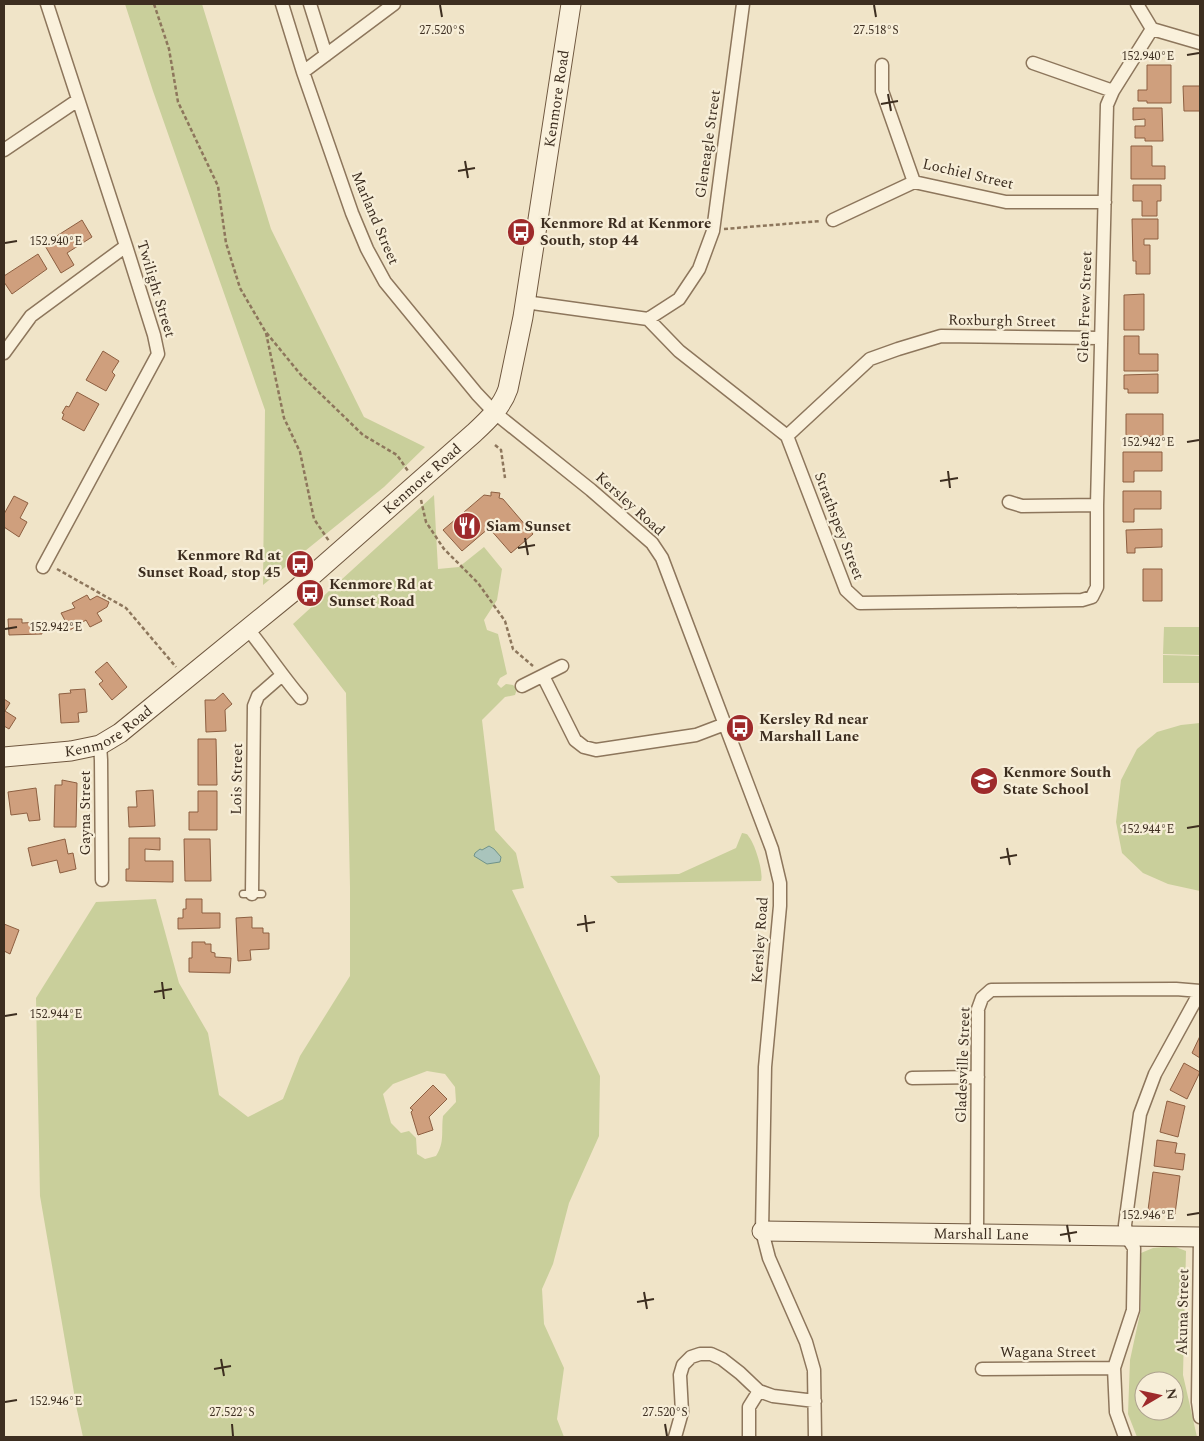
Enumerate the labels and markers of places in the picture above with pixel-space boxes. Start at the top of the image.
place label: Kenmore Rd at Kenmore South, stop 44 [540,212,711,252]
bus stop icon: Kenmore Rd at Kenmore South, stop 44 [506,217,536,247]
restaurant icon: Siam Sunset [452,511,482,541]
place label: Siam Sunset [486,515,571,538]
place label: Kenmore Rd at Sunset Road, stop 45 [138,544,281,584]
bus stop icon: Kenmore Rd at Sunset Road, stop 45 [285,549,315,579]
place label: Kenmore Rd at Sunset Road [329,573,433,613]
bus stop icon: Kenmore Rd at Sunset Road [295,578,325,608]
place label: Kersley Rd near Marshall Lane [759,708,869,748]
bus stop icon: Kersley Rd near Marshall Lane [725,713,755,743]
place label: Kenmore South State School [1003,761,1111,801]
school or university icon: Kenmore South State School [969,766,999,796]

